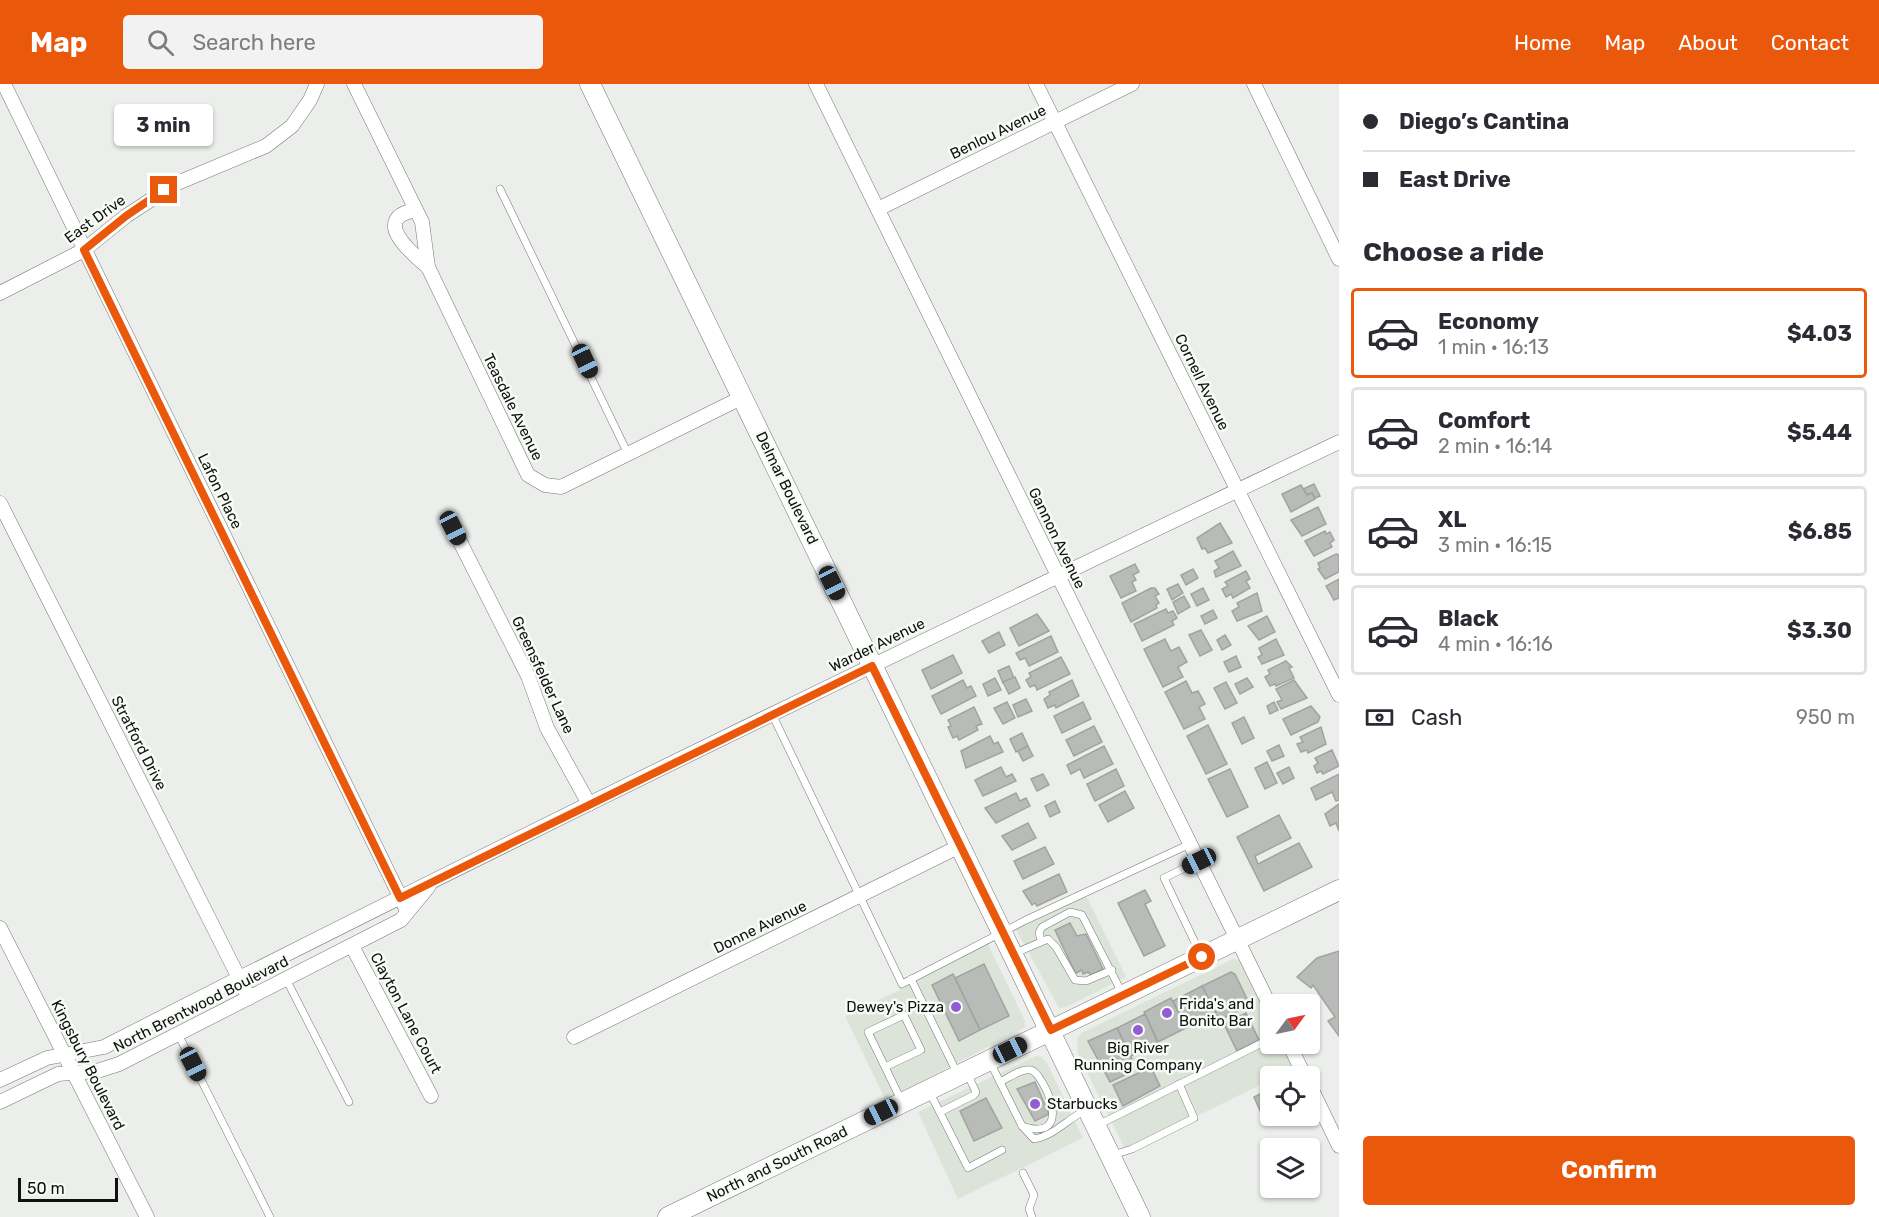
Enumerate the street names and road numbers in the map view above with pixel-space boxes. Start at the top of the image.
street label: Benlou Avenue [947,101,1049,163]
street label: East Drive [61,191,129,247]
street label: Cornell Avenue [1171,331,1233,433]
street label: Teasdale Avenue [479,351,547,463]
street label: Delmar Boulevard [752,429,822,547]
street label: Lafon Place [194,450,246,532]
street label: Gannon Avenue [1025,485,1089,591]
street label: Greensfelder Lane [508,613,578,737]
street label: Warder Avenue [826,614,928,676]
street label: Stratford Drive [108,693,170,793]
street label: Donne Avenue [711,897,809,957]
street label: Clayton Lane Court [367,949,446,1077]
street label: North Brentwood Boulevard [110,952,292,1056]
street label: Kingsbury Boulevard [47,997,129,1133]
street label: North and South Road [704,1122,850,1206]

